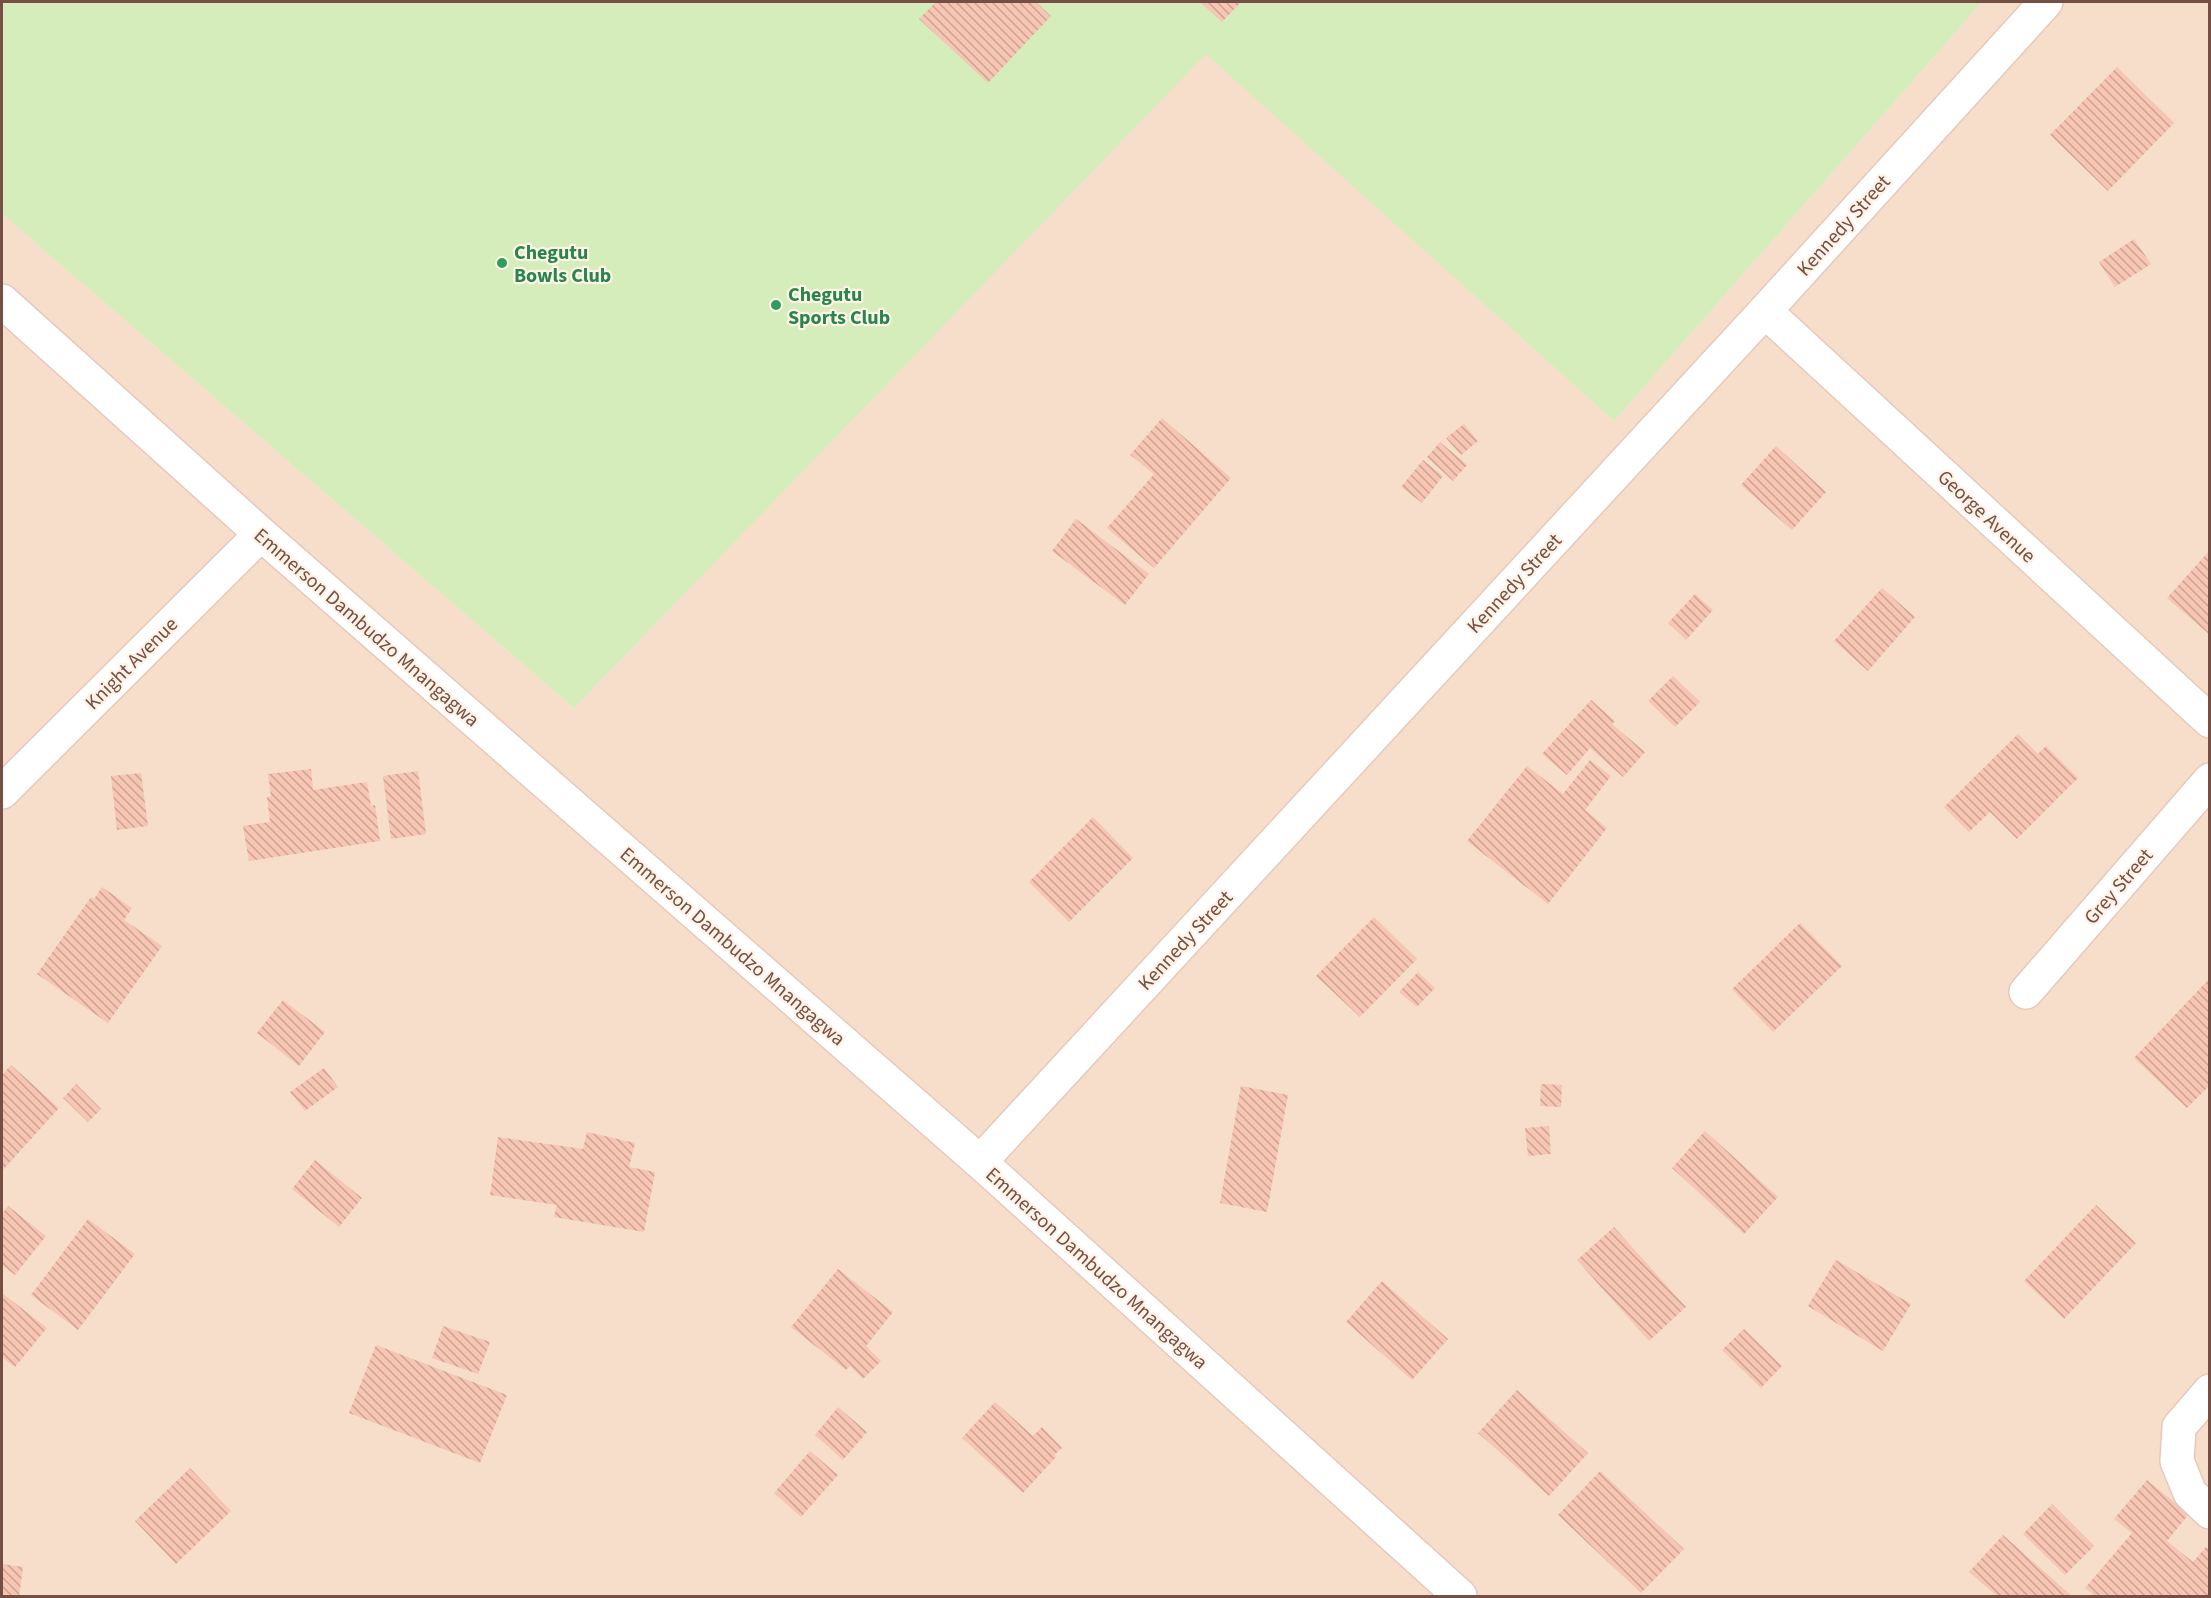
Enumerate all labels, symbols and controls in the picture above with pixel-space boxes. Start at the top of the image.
street label: Kennedy Street [1791,169,1897,282]
place label: Chegutu Bowls Club [514,239,611,290]
marker: Chegutu Bowls Club [495,256,509,270]
place label: Chegutu Sports Club [788,281,890,332]
marker: Chegutu Sports Club [769,298,783,312]
street label: George Avenue [1931,464,2042,570]
street label: Emmerson Dambudzo Mnangagwa [248,522,485,734]
street label: Kennedy Street [1461,527,1569,640]
street label: Knight Avenue [79,611,184,716]
street label: Emmerson Dambudzo Mnangagwa [614,841,851,1053]
street label: Grey Street [2078,842,2160,931]
street label: Kennedy Street [1132,884,1240,997]
street label: Emmerson Dambudzo Mnangagwa [979,1161,1214,1376]

